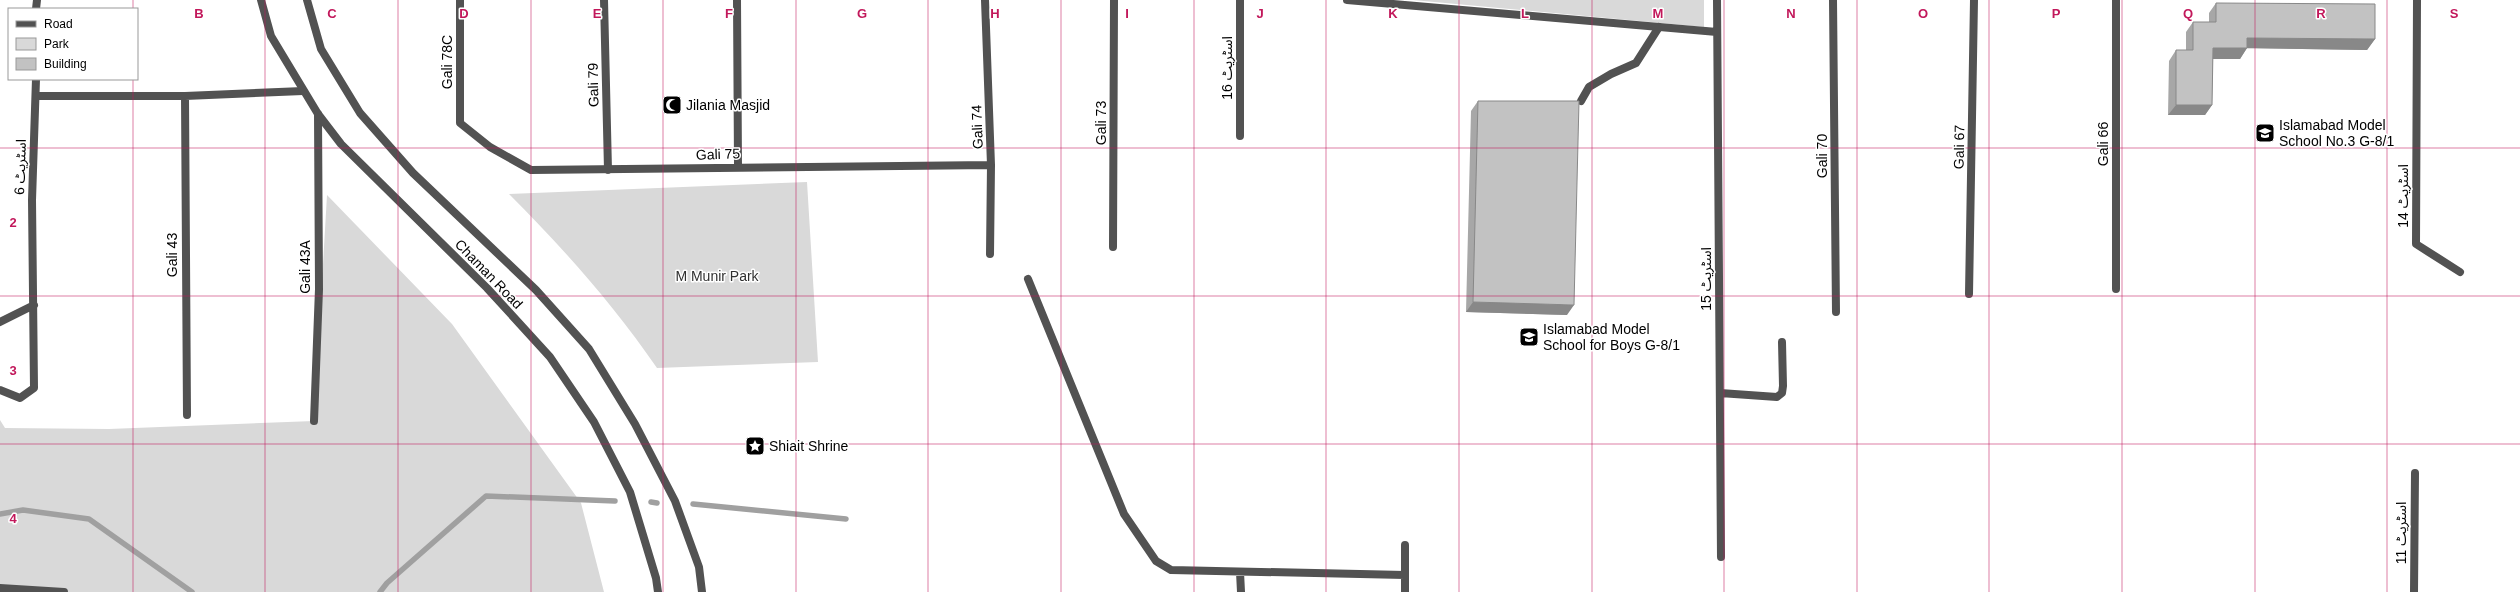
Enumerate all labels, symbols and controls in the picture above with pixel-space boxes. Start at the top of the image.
text: B [194,6,204,21]
text: C [327,6,337,21]
text: D [459,6,469,21]
text: E [593,6,602,21]
text: F [725,6,733,21]
text: G [857,6,867,21]
text: H [990,6,1000,21]
text: I [1125,6,1129,21]
text: J [1256,6,1264,21]
text: K [1388,6,1398,21]
text: L [1521,6,1529,21]
text: M [1653,6,1663,21]
text: N [1786,6,1796,21]
text: O [1918,6,1928,21]
text: P [2052,6,2061,21]
text: Q [2183,6,2193,21]
text: R [2316,6,2326,21]
text: S [2450,6,2459,21]
legend [8,8,138,80]
text: Road [44,17,73,31]
street label: Gali 78C [439,35,455,89]
street label: اسٹریٹ 16 [1219,36,1236,100]
text: Park [44,37,70,51]
text: Building [44,57,87,71]
street label: Gali 79 [585,62,601,107]
mosque icon: Jilania Masjid [661,94,683,116]
place label: Jilania Masjid [686,97,770,113]
street label: Gali 73 [1093,101,1109,145]
street label: Gali 74 [968,104,986,149]
place label: Islamabad Model School No.3 G-8/1 [2279,117,2394,149]
street label: Gali 66 [2095,122,2111,166]
school or university icon: Islamabad Model School No.3 G-8/1 [2254,122,2276,144]
street label: Gali 67 [1951,124,1967,169]
street label: Gali 70 [1814,134,1830,178]
street label: اسٹریٹ 6 [11,139,30,195]
street label: Gali 75 [696,145,741,163]
street label: اسٹریٹ 14 [2395,164,2412,228]
text: 2 [9,215,17,230]
street label: Gali 43 [164,233,180,277]
street label: Chaman Road [452,236,526,312]
street label: Gali 43A [297,239,313,294]
street label: اسٹریٹ 15 [1698,247,1715,311]
park label: M Munir Park [675,268,760,284]
place label: Islamabad Model School for Boys G-8/1 [1543,321,1680,353]
school or university icon: Islamabad Model School for Boys G-8/1 [1518,326,1540,348]
text: 3 [9,363,17,378]
place icon: Shiait Shrine [744,435,766,457]
place label: Shiait Shrine [769,438,849,454]
street label: اسٹریٹ 11 [2393,502,2410,564]
text: 4 [9,511,17,526]

